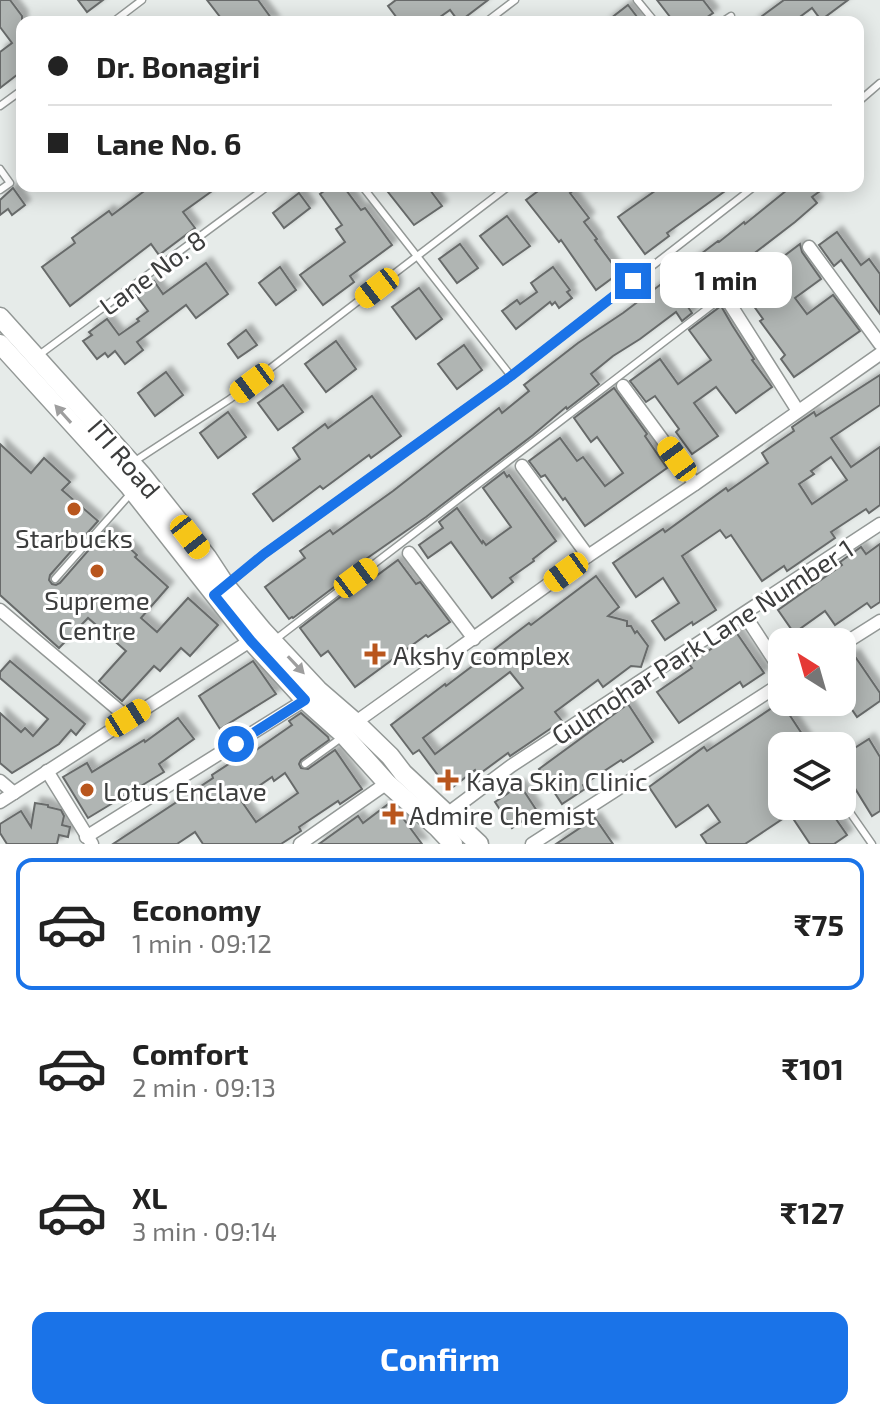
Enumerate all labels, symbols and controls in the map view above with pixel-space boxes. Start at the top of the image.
text: Dr. Bonagiri [96,48,260,84]
text: Lane No. 6 [96,125,241,161]
street label: Lane No. 8 [93,223,211,321]
callout: 1 min [661,253,793,309]
route end [615,263,651,299]
car [351,264,403,312]
text: 1 min [695,264,757,295]
car [226,359,278,407]
one-way arrow [54,404,72,423]
street label: ITI Road [82,412,168,504]
car [653,433,701,485]
marker: Starbucks [65,500,83,518]
car [166,511,214,563]
place label: Starbucks [15,522,133,553]
street label: Gulmohar Park Lane Number 1 [545,532,859,750]
car [540,548,592,596]
car [330,554,382,602]
marker: Supreme Centre [88,562,106,580]
place label: Supreme Centre [44,584,150,645]
north arrow [768,628,856,716]
map controls [768,628,856,820]
place label: Akshy complex [393,639,571,670]
marker: Akshy complex [364,643,386,665]
one-way arrow [286,655,304,674]
car [101,695,155,741]
route start [218,726,254,762]
button: layers [768,732,856,820]
place label: Kaya Skin Clinic [466,765,648,796]
marker: Kaya Skin Clinic [437,769,459,791]
place label: Lotus Enclave [103,775,267,806]
marker: Lotus Enclave [78,781,96,799]
place label: Admire Chemist [409,799,595,830]
marker: Admire Chemist [384,805,402,823]
icon: car [36,888,108,960]
text: Economy [132,891,261,927]
text: ₹75 [794,906,844,942]
text: 1 min · 09:12 [132,927,272,958]
icon: car [36,1032,108,1104]
text: Comfort [132,1035,249,1071]
text: ₹101 [781,1050,844,1086]
text: 2 min · 09:13 [132,1071,276,1102]
icon: car [36,1176,108,1248]
text: XL [132,1179,167,1215]
text: ₹127 [780,1194,844,1230]
text: 3 min · 09:14 [132,1215,277,1246]
button: Confirm [32,1312,848,1404]

